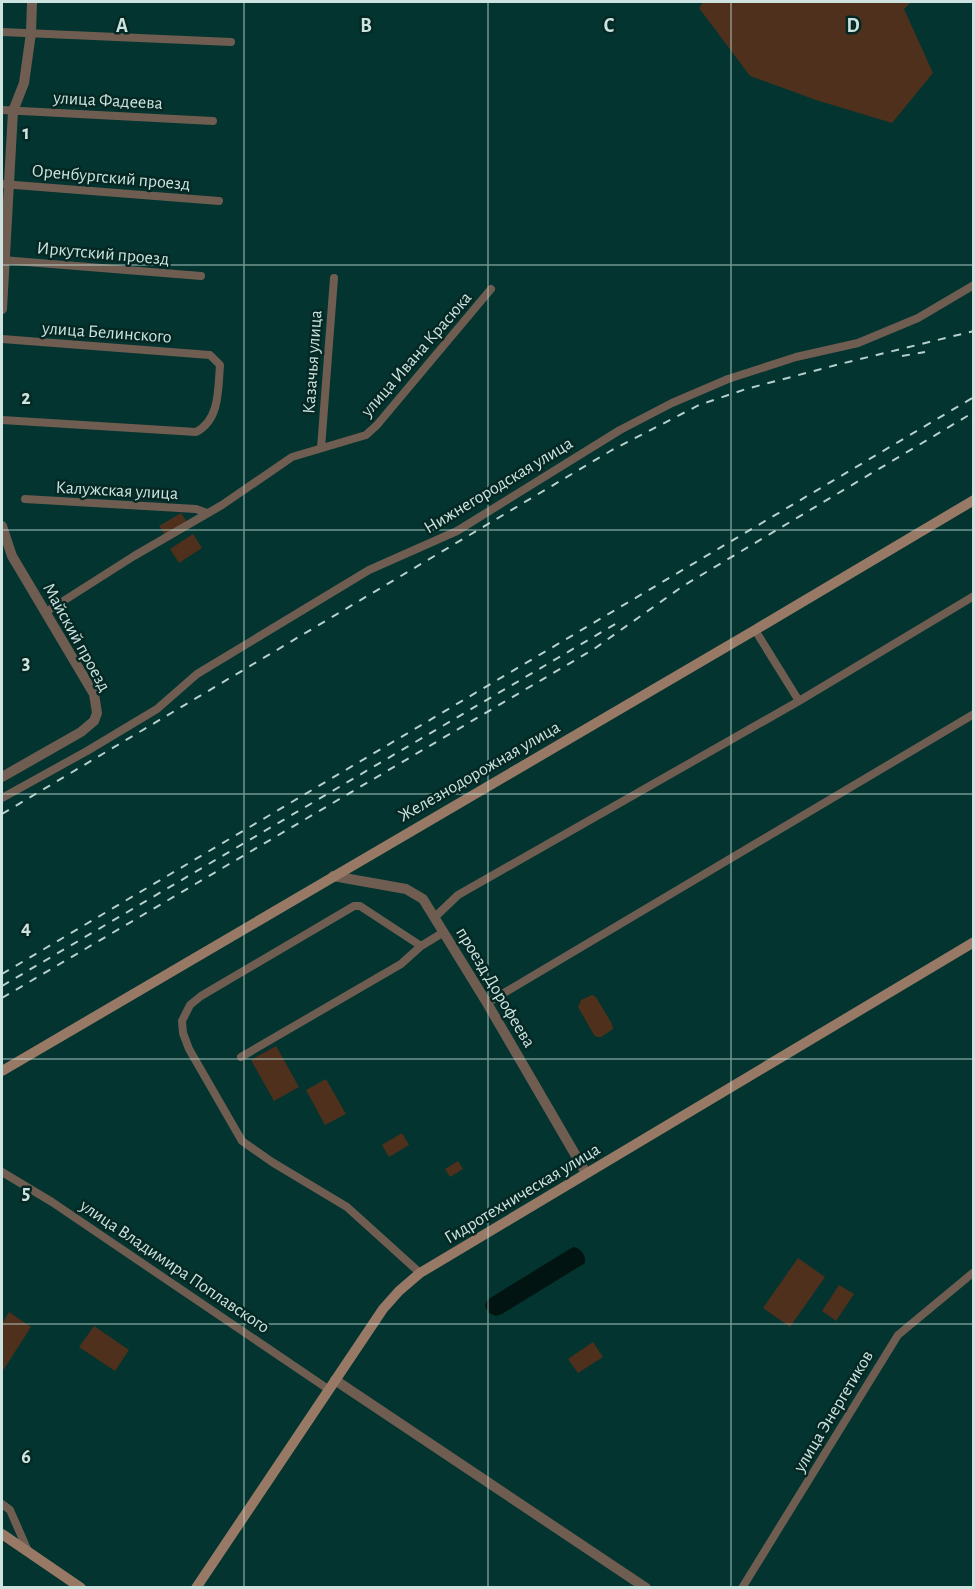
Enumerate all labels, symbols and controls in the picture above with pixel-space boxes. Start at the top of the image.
text: A [116,16,128,36]
text: B [360,16,372,36]
text: C [604,16,615,36]
text: D [846,16,860,36]
street label: улица Фадеева [52,89,163,113]
text: 1 [22,123,30,143]
street label: Оренбургский проезд [31,161,191,194]
street label: Иркутский проезд [36,239,170,269]
street label: улица Ивана Красюка [357,289,476,421]
street label: Казачья улица [300,310,326,414]
street label: улица Белинского [41,319,172,347]
text: 2 [21,388,31,408]
street label: Нижнегородская улица [421,434,576,537]
street label: Калужская улица [55,479,179,503]
street label: Майский проезд [39,580,113,695]
text: 3 [22,653,30,673]
street label: Железнодорожная улица [396,718,563,826]
text: 4 [21,918,31,938]
street label: проезд Дорофеева [452,924,538,1051]
street label: Гидротехническая улица [442,1140,603,1247]
text: 5 [22,1183,30,1203]
street label: улица Владимира Поплавского [76,1196,272,1337]
street label: улица Энергетиков [790,1348,877,1476]
text: 6 [21,1447,31,1467]

